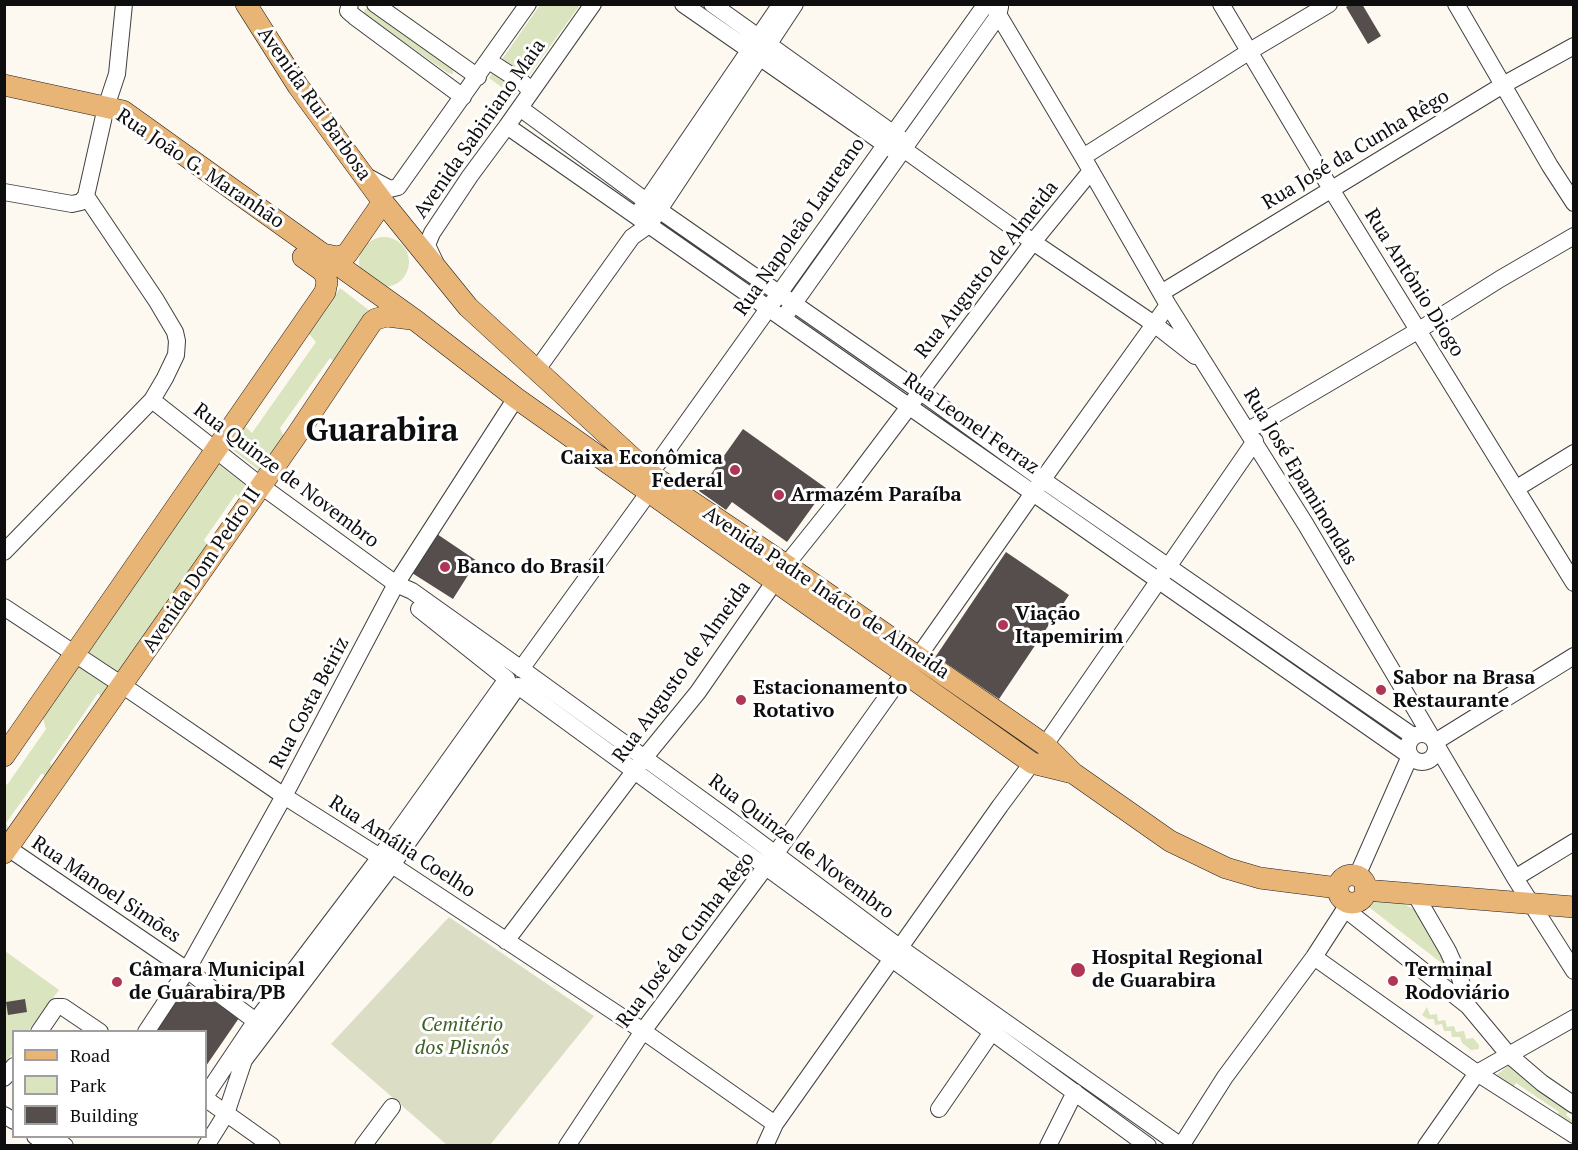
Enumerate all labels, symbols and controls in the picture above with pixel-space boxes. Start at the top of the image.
street label: Avenida Rui Barbosa [252,23,376,185]
street label: Avenida Sabiniano Maia [409,35,551,223]
street label: Rua José da Cunha Rêgo [1258,85,1454,215]
street label: Rua João G. Maranhão [112,104,288,234]
street label: Rua Napoleão Laureano [729,133,871,321]
street label: Rua Augusto de Almeida [910,176,1064,364]
street label: Rua Antônio Diogo [1359,205,1469,361]
street label: Rua Leonel Ferraz [898,368,1044,480]
street label: Rua José Epaminondas [1238,384,1362,570]
street label: Rua Quinze de Novembro [189,398,383,554]
district label: Guarabira [305,413,459,451]
place label: Caixa Econômica Federal [560,446,723,493]
marker: Caixa Econômica Federal [728,463,742,477]
street label: Avenida Dom Pedro II [138,483,266,657]
place label: Armazém Paraíba [791,483,962,507]
marker: Armazém Paraíba [772,488,786,502]
street label: Avenida Padre Inácio de Almeida [698,501,954,685]
place label: Banco do Brasil [457,555,605,579]
marker: Banco do Brasil [438,560,452,574]
street label: Rua Augusto de Almeida [608,577,756,767]
place label: Viação Itapemirim [1015,602,1123,649]
marker: Viação Itapemirim [996,618,1010,632]
street label: Rua Costa Beiriz [265,633,355,773]
place label: Sabor na Brasa Restaurante [1393,666,1535,713]
place label: Estacionamento Rotativo [753,676,907,723]
marker: Sabor na Brasa Restaurante [1374,683,1388,697]
marker: Estacionamento Rotativo [734,693,748,707]
street label: Rua Quinze de Novembro [704,769,898,925]
street label: Rua Amália Coelho [324,791,480,903]
street label: Rua Manoel Simões [27,831,185,949]
street label: Rua José da Cunha Rêgo [612,847,760,1033]
place label: Hospital Regional de Guarabira [1092,946,1263,993]
place label: Câmara Municipal de Guarabira/PB [129,958,305,1005]
place label: Terminal Rodoviário [1405,958,1510,1005]
marker: Hospital Regional de Guarabira [1069,961,1087,979]
marker: Terminal Rodoviário [1386,974,1400,988]
marker: Câmara Municipal de Guarabira/PB [110,975,124,989]
park label: Cemitério dos Plisnôs [415,1013,509,1060]
legend [12,1030,207,1138]
text: Road [70,1043,110,1067]
text: Park [70,1073,106,1097]
text: Building [70,1103,138,1127]

